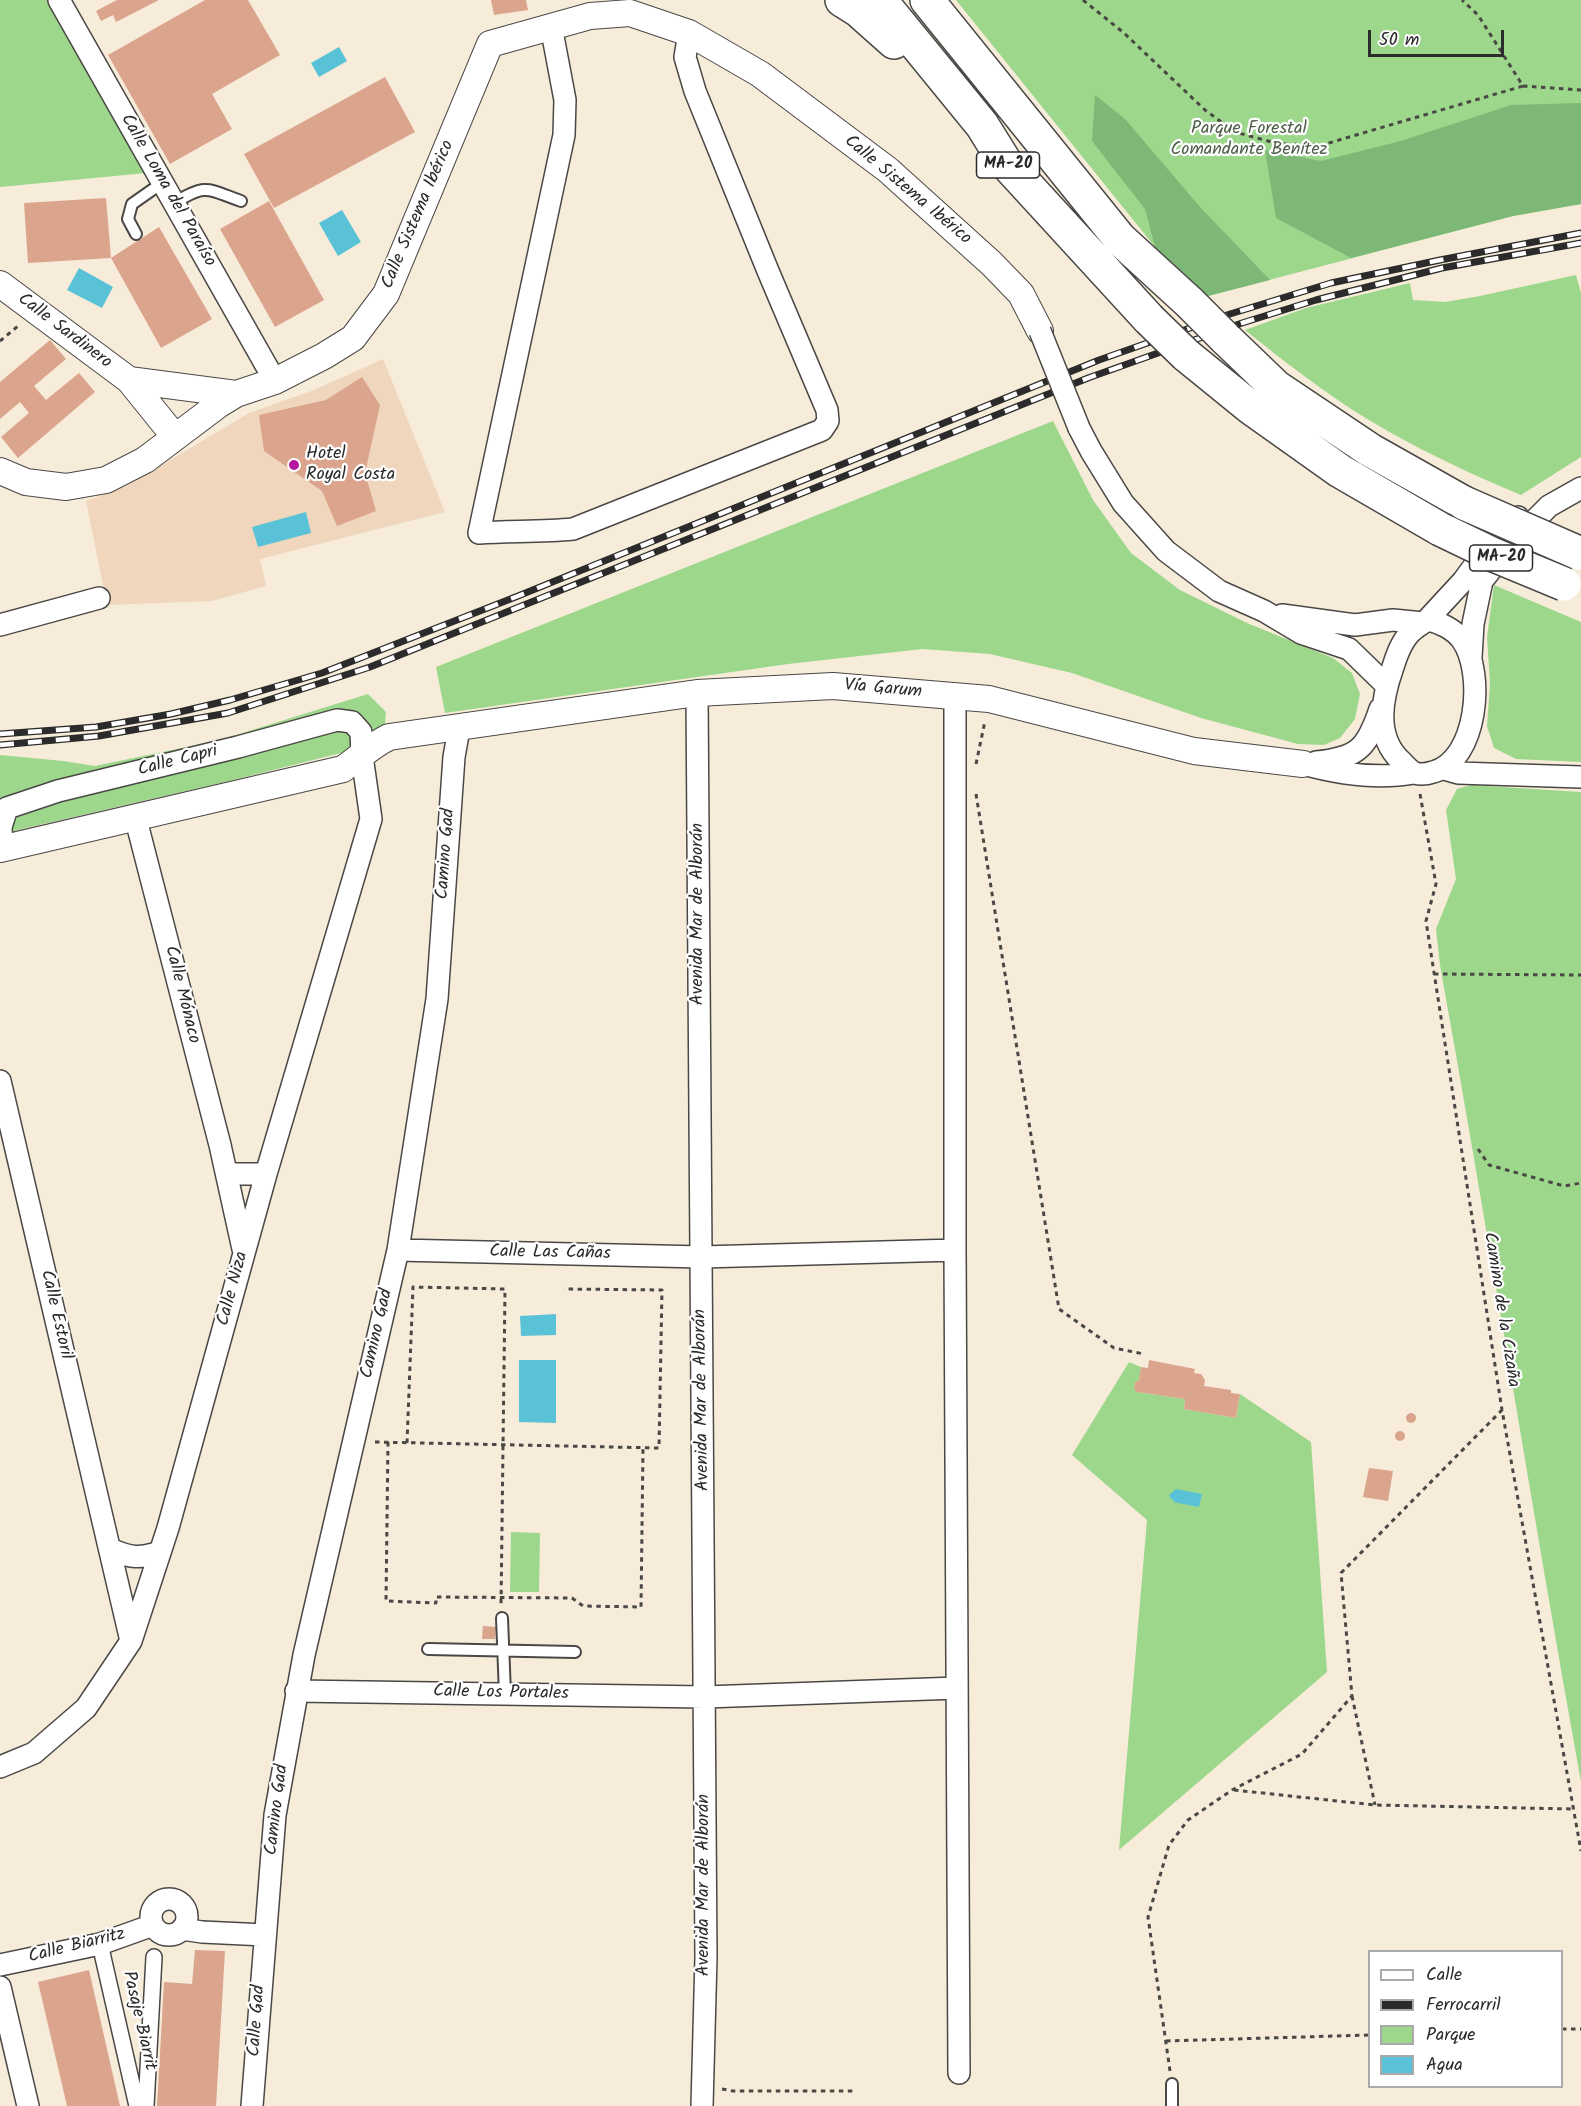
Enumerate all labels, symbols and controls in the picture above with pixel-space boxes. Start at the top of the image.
scale bar [1371,18,1508,56]
text: 50 m [1379,26,1419,55]
street label: Calle Loma del Paraíso [114,111,220,271]
park label: Parque Forestal Comandante Benítez [1170,119,1328,162]
street label: Calle Sistema Ibérico [839,132,975,250]
street label: Calle Sistema Ibérico [378,137,460,293]
road number: MA-20 [976,152,1040,178]
street label: Calle Sardinero [13,290,115,374]
place label: Hotel Royal Costa [306,444,395,486]
marker: Hotel Royal Costa [287,458,301,472]
road number: MA-20 [1470,545,1532,571]
street label: Vía Garum [843,676,923,704]
street label: Calle Capri [136,742,220,782]
street label: Camino Gad [433,808,461,900]
street label: Avenida Mar de Alborán [688,823,710,1005]
street label: Calle Mónaco [158,944,204,1046]
street label: Camino de la Cizaña [1477,1231,1523,1389]
street label: Calle Las Cañas [489,1242,611,1266]
street label: Calle Niza [214,1249,254,1329]
street label: Calle Estoril [34,1268,76,1362]
street label: Camino Gad [357,1287,399,1381]
street label: Avenida Mar de Alborán [691,1309,715,1491]
street label: Calle Los Portales [433,1682,569,1706]
street label: Camino Gad [262,1763,294,1857]
street label: Avenida Mar de Alborán [694,1794,716,1976]
street label: Calle Biarritz [27,1925,127,1969]
legend [1368,1950,1563,2088]
text: Calle [1426,1961,1462,1990]
street label: Pasaje Biarrit [116,1969,160,2073]
street label: Calle Gad [245,1984,271,2058]
text: Ferrocarril [1426,1991,1501,2020]
text: Parque [1426,2021,1475,2050]
text: Agua [1426,2051,1463,2080]

